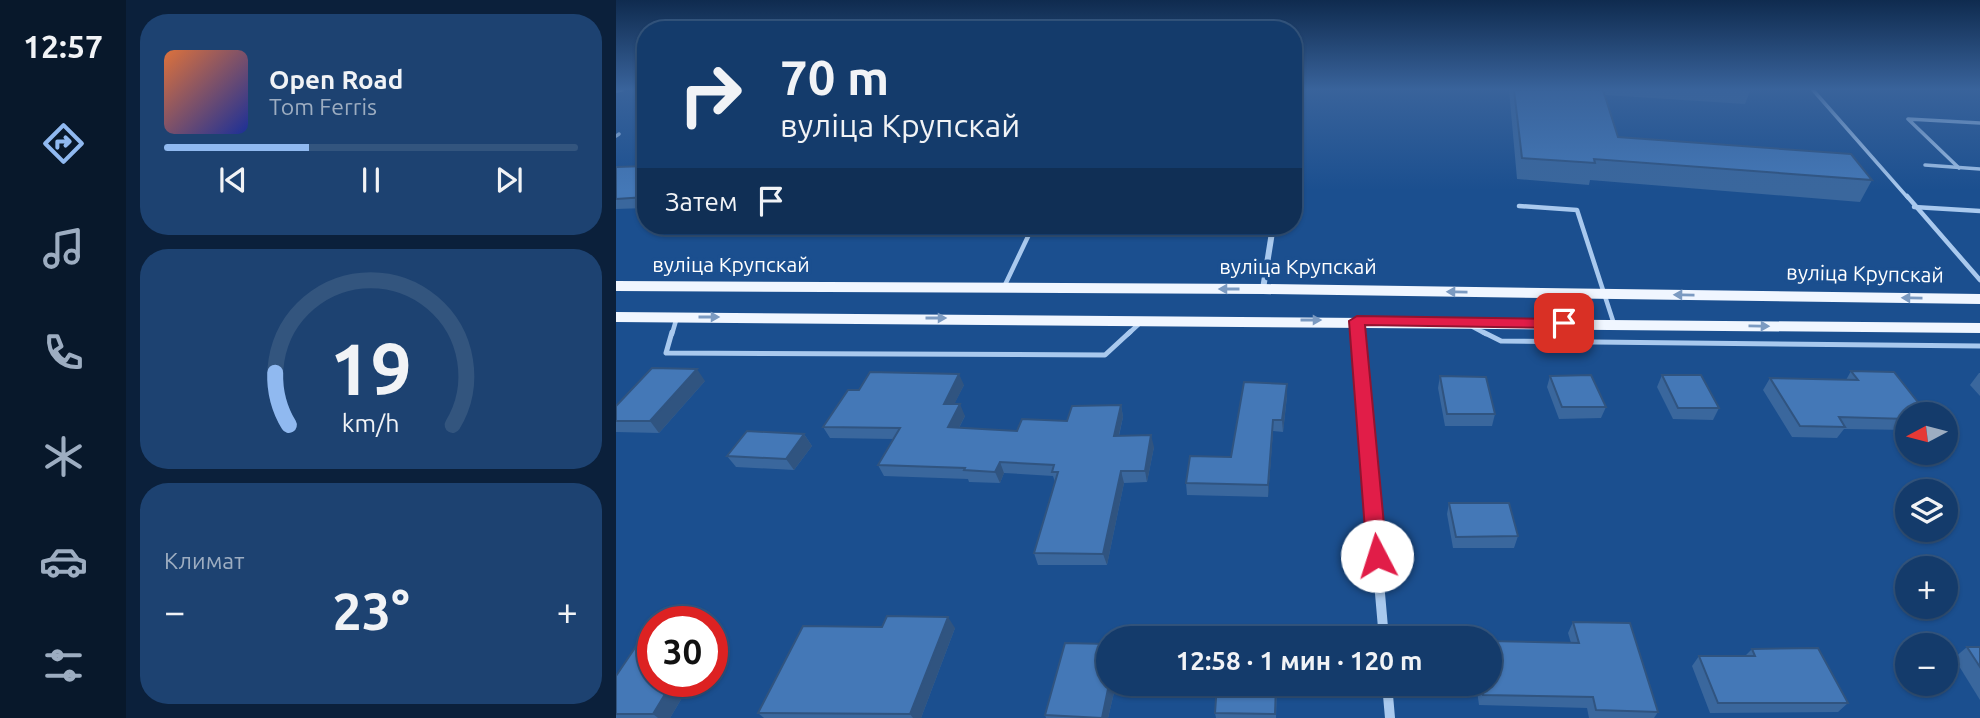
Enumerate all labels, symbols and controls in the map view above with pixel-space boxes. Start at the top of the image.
text: 12:57 [23,28,103,64]
icon: right [665,49,756,140]
text: 70 m [780,49,889,104]
text: Open Road [269,65,403,94]
text: Tom Ferris [269,94,377,119]
text: вуліца Крупскай [780,107,1020,143]
icon: directions [39,119,88,168]
icon: previous [214,161,252,199]
icon: pause [352,161,390,199]
icon: next [490,161,528,199]
icon: arrive [752,182,790,220]
text: Затем [665,187,738,216]
icon: music [39,224,88,273]
street label: вуліца Крупскай [652,252,810,276]
street label: вуліца Крупскай [1219,254,1377,278]
street label: вуліца Крупскай [1786,260,1944,286]
one-way arrow [1218,283,1240,295]
one-way arrow [1446,286,1468,297]
one-way arrow [1673,289,1695,300]
one-way arrow [1901,292,1923,304]
pin [1534,293,1594,353]
icon: arrive [1545,304,1583,342]
one-way arrow [698,311,720,323]
one-way arrow [925,312,947,324]
one-way arrow [1300,314,1322,326]
one-way arrow [1748,320,1770,332]
text: 19 [330,327,412,409]
icon: phone [39,328,88,377]
north arrow [1895,402,1958,466]
map controls [1895,402,1958,696]
text: km/h [342,409,400,437]
icon: climate [39,432,88,481]
button: layers [1895,479,1958,542]
position arrow [1340,519,1414,593]
icon: car [39,537,88,586]
text: Климат [164,548,244,573]
button: + [1895,556,1958,619]
text: 23° [332,582,410,640]
text: − [164,590,185,632]
text: + [557,590,578,632]
speed limit sign: 30 [637,606,728,697]
button: − [1895,633,1958,696]
icon: filters [39,641,88,690]
text: 12:58 · 1 мин · 120 m [1176,646,1422,675]

